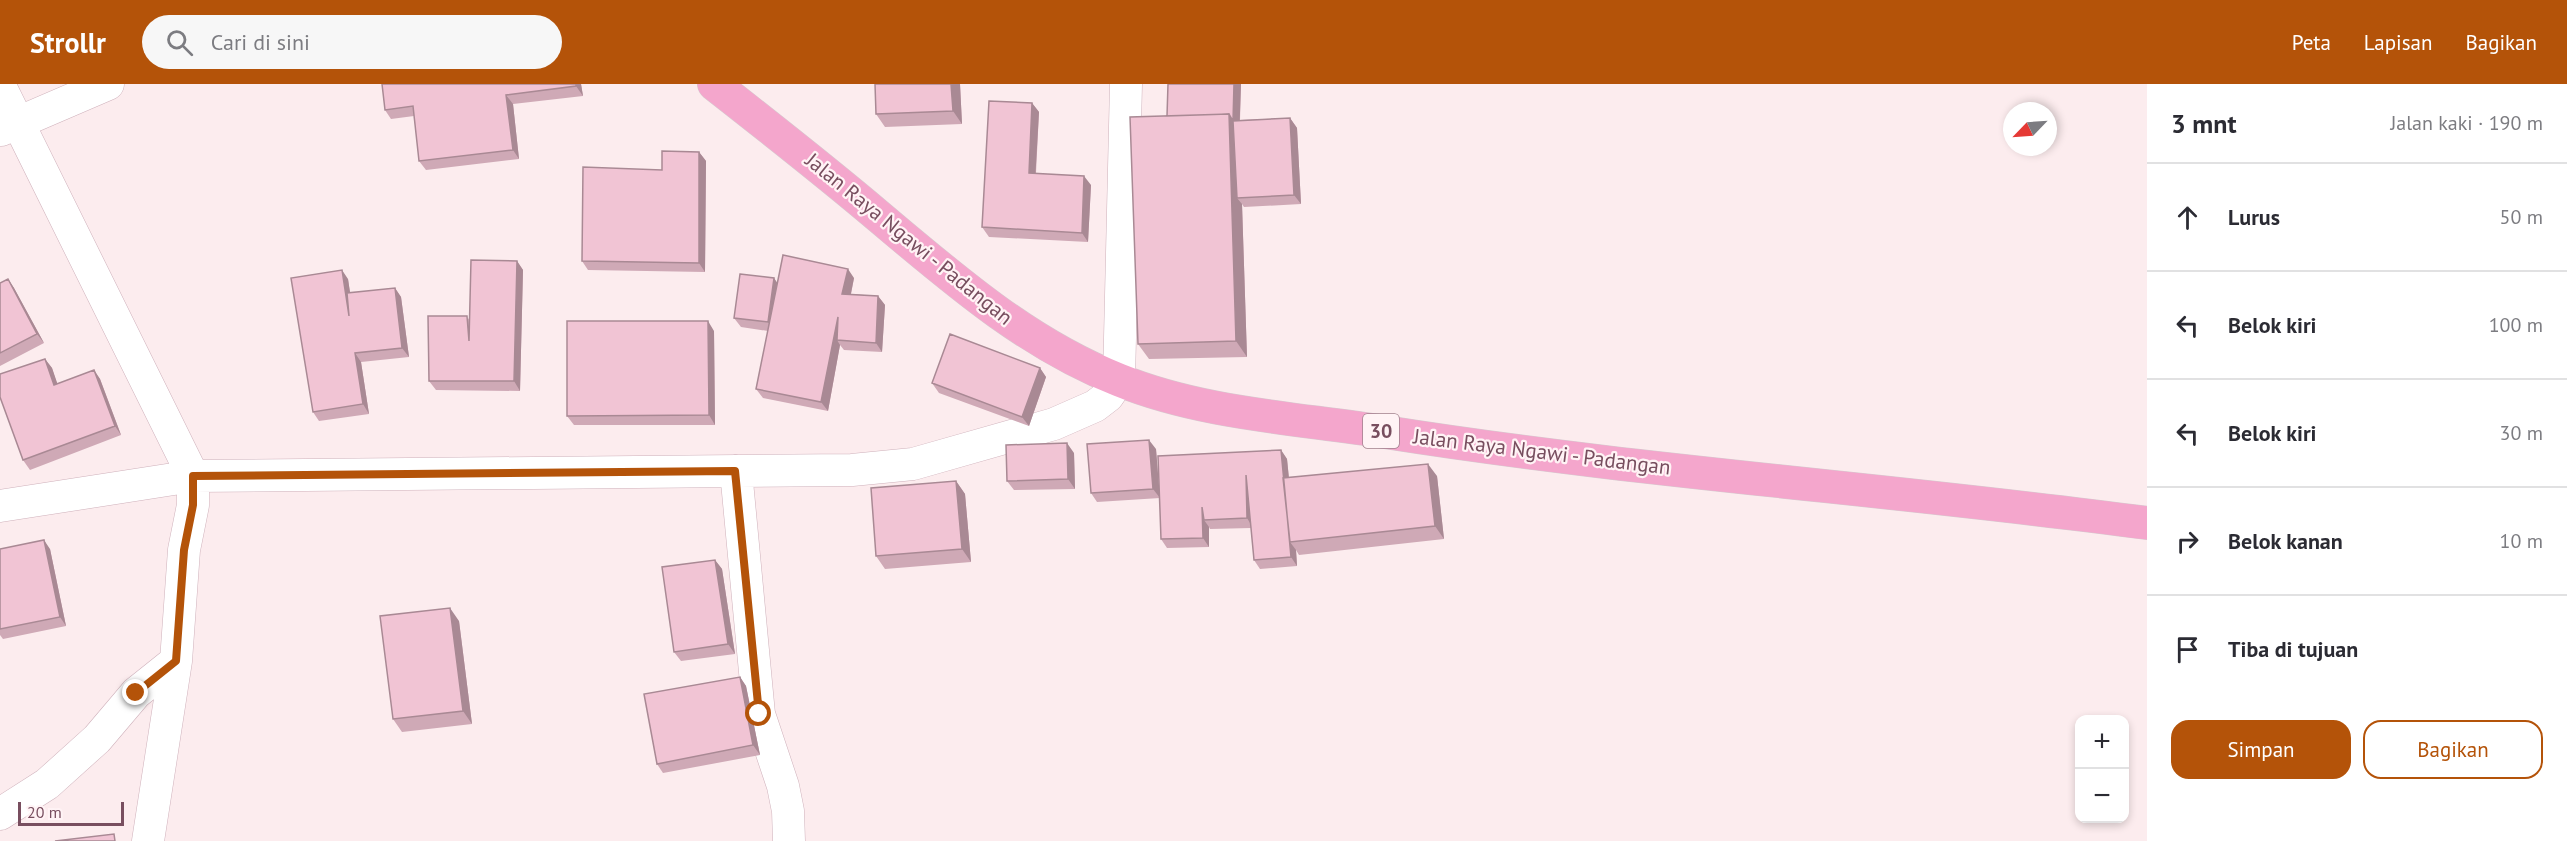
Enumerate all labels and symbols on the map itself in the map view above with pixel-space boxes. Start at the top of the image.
north arrow [2003,102,2057,156]
street label: Jalan Raya Ngawi - Padangan [799,146,1018,331]
road number: 30 [1363,414,1399,448]
street label: Jalan Raya Ngawi - Padangan [1411,422,1672,481]
route end [122,679,148,705]
route start [745,700,771,726]
scale bar [18,799,124,826]

